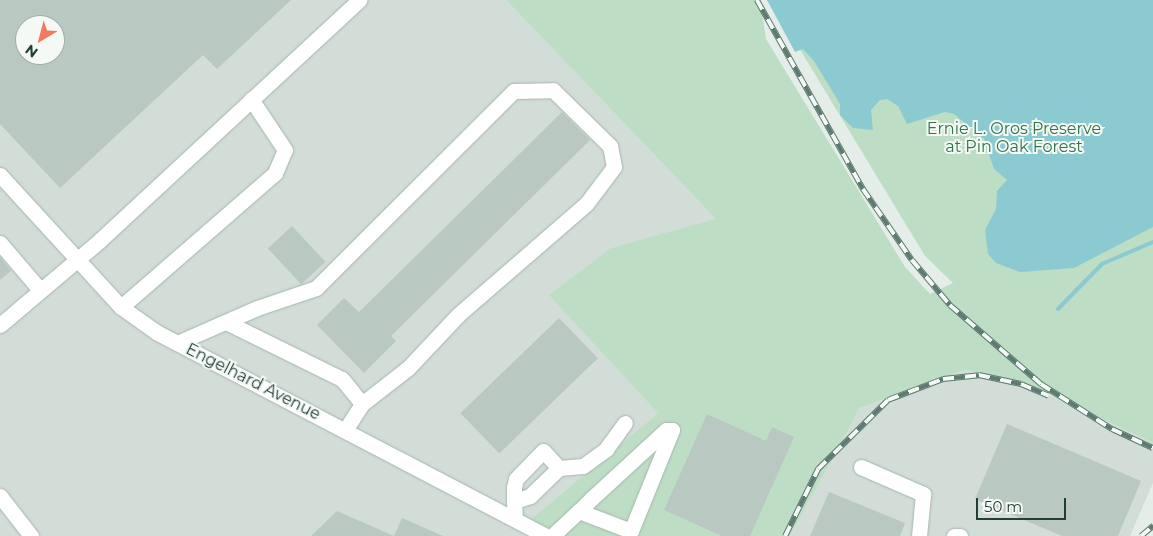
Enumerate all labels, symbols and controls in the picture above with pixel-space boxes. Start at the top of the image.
north arrow [15,15,65,65]
text: N [22,41,42,62]
park label: Ernie L. Oros Preserve at Pin Oak Forest [927,119,1101,157]
street label: Engelhard Avenue [183,340,323,424]
scale bar [978,488,1068,520]
text: 50 m [984,497,1022,516]

